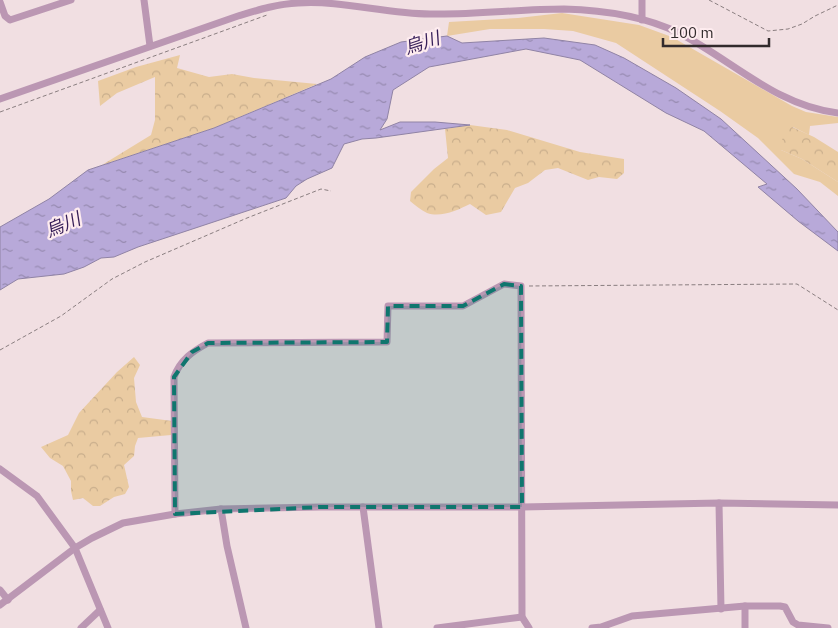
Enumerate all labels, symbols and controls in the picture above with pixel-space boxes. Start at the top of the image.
scale bar [663,15,769,47]
text: 100 m [670,23,714,42]
water label: 烏川 [401,25,444,59]
water label: 烏川 [42,206,86,242]

